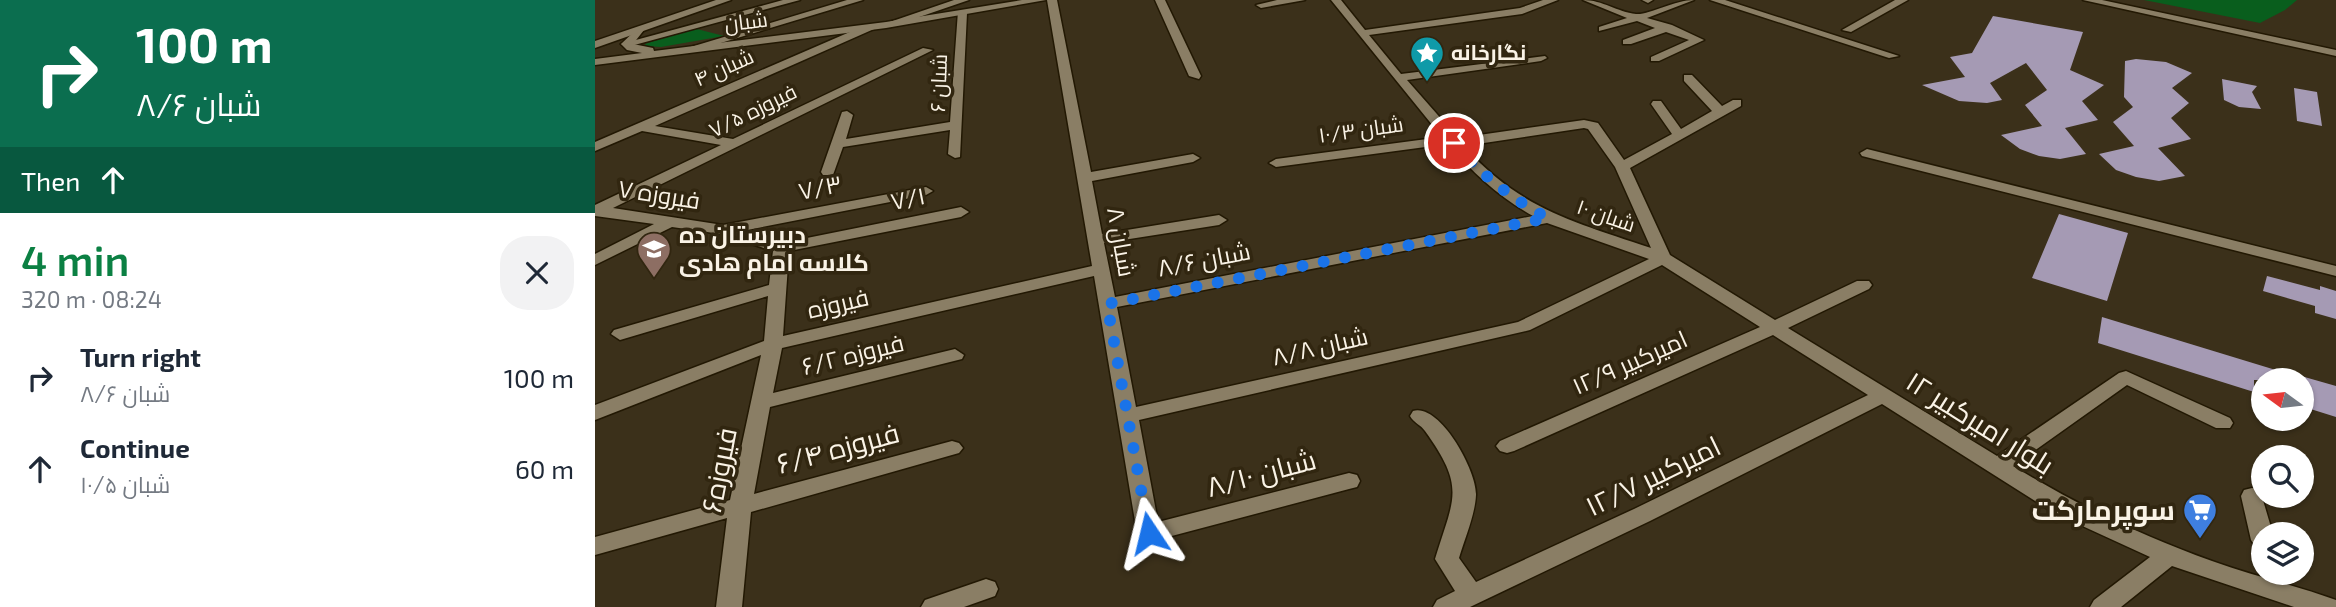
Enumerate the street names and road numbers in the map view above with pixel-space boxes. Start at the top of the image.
street label: شبان [723,5,769,38]
street label: ۴ شبان [690,43,758,93]
street label: ۶ شبان [924,53,953,113]
street label: ۷/۵ فیروزه [704,78,801,143]
street label: ۱۰/۳ شبان [1317,110,1405,149]
street label: ۷/۳ [796,168,844,205]
street label: ۷ فیروزه [616,173,702,214]
street label: ۷/۱ [888,180,928,215]
street label: ۱۰ شبان [1573,193,1639,238]
street label: ۸ شبان [1101,205,1143,279]
street label: ۸/۶ شبان [1155,235,1253,283]
street label: فیروزه [804,281,871,324]
street label: ۸/۸ شبان [1269,320,1371,372]
street label: ۱۲/۹ امیرکبیر [1567,323,1691,400]
street label: ۶/۲ فیروزه [799,327,907,380]
street label: ۱۲ بلوار امیرکبیر [1900,363,2061,481]
street label: ۶/۴ فیروزه [773,414,903,480]
street label: فیروزه۶ [693,424,743,515]
street label: ۱۲/۷ امیرکبیر [1579,428,1726,522]
street label: ۸/۱۰ شبان [1202,441,1320,504]

